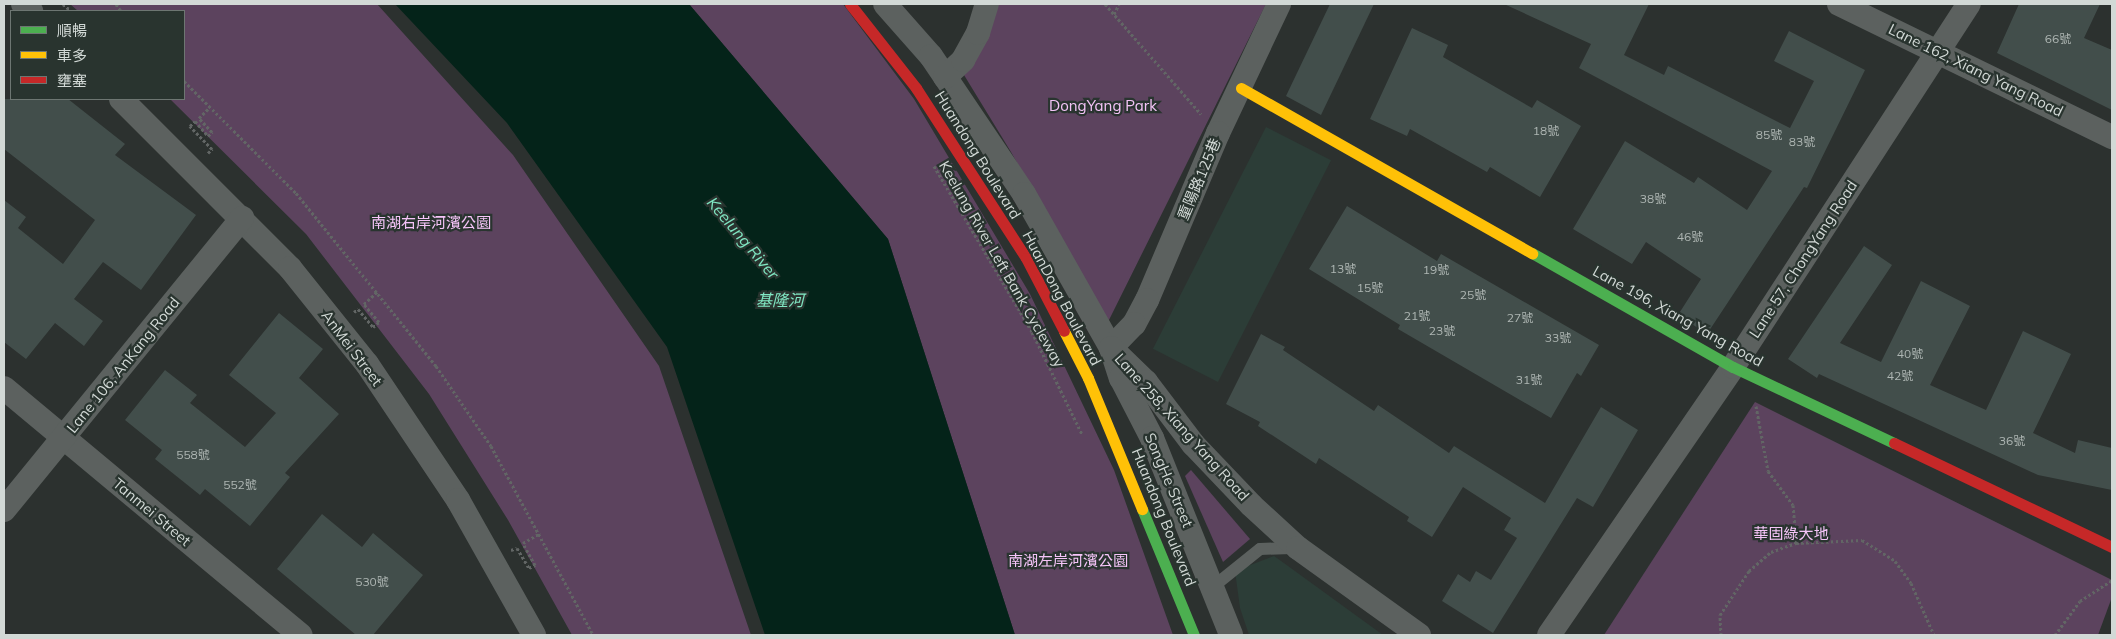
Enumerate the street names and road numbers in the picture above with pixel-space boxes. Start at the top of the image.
street label: Lane 162, Xiang Yang Road [1886,20,2066,120]
street label: Huandong Boulevard [931,88,1025,222]
street label: 重陽路125巷 [1174,135,1224,223]
street label: Keelung River Left Bank Cycleway [935,158,1069,370]
street label: Lane 57, ChongYang Road [1745,177,1861,341]
street label: HuanDong Boulevard [1019,228,1105,368]
street label: Lane 196, Xiang Yang Road [1590,262,1766,370]
street label: Lane 106, AnKang Road [63,294,183,436]
street label: AnMei Street [318,307,386,389]
street label: Lane 258, Xiang Yang Road [1111,350,1253,504]
street label: SongHe Street [1141,430,1197,530]
street label: Huandong Boulevard [1128,445,1200,589]
street label: Tanmei Street [109,474,195,550]

